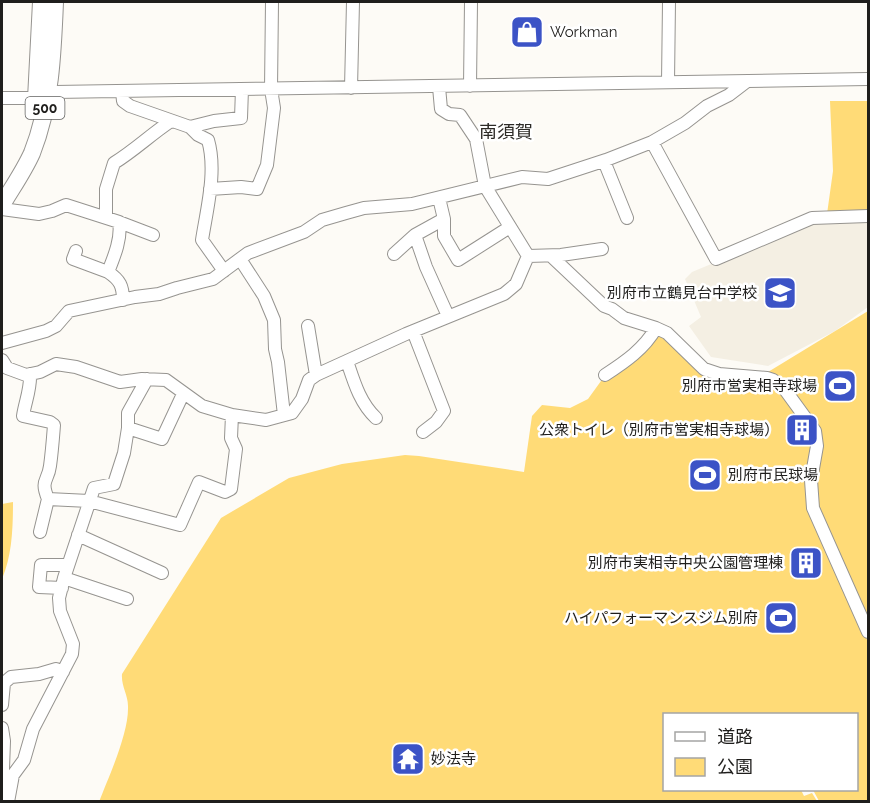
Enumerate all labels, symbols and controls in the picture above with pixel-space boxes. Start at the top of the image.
shop icon: Workman [509,14,545,50]
place label: Workman [550,23,618,41]
road number: 500 [26,97,64,119]
district label: 南須賀 [479,121,533,142]
school or university icon: 別府市立鶴見台中学校 [762,275,798,311]
place label: 別府市立鶴見台中学校 [607,284,757,302]
sports icon: 別府市営実相寺球場 [822,368,858,404]
place label: 別府市営実相寺球場 [682,377,817,395]
building icon: 公衆トイレ（別府市営実相寺球場） [784,412,820,448]
place label: 公衆トイレ（別府市営実相寺球場） [539,421,779,439]
sports icon: 別府市民球場 [687,457,723,493]
place label: 別府市民球場 [728,466,818,484]
building icon: 別府市実相寺中央公園管理棟 [788,545,824,581]
place label: 別府市実相寺中央公園管理棟 [588,554,783,572]
sports icon: ハイパフォーマンスジム別府 [763,600,799,636]
place label: ハイパフォーマンスジム別府 [564,609,758,627]
legend [663,713,858,791]
text: 道路 [717,726,753,747]
temple icon: 妙法寺 [390,741,426,777]
place label: 妙法寺 [431,750,476,768]
text: 公園 [717,756,753,777]

